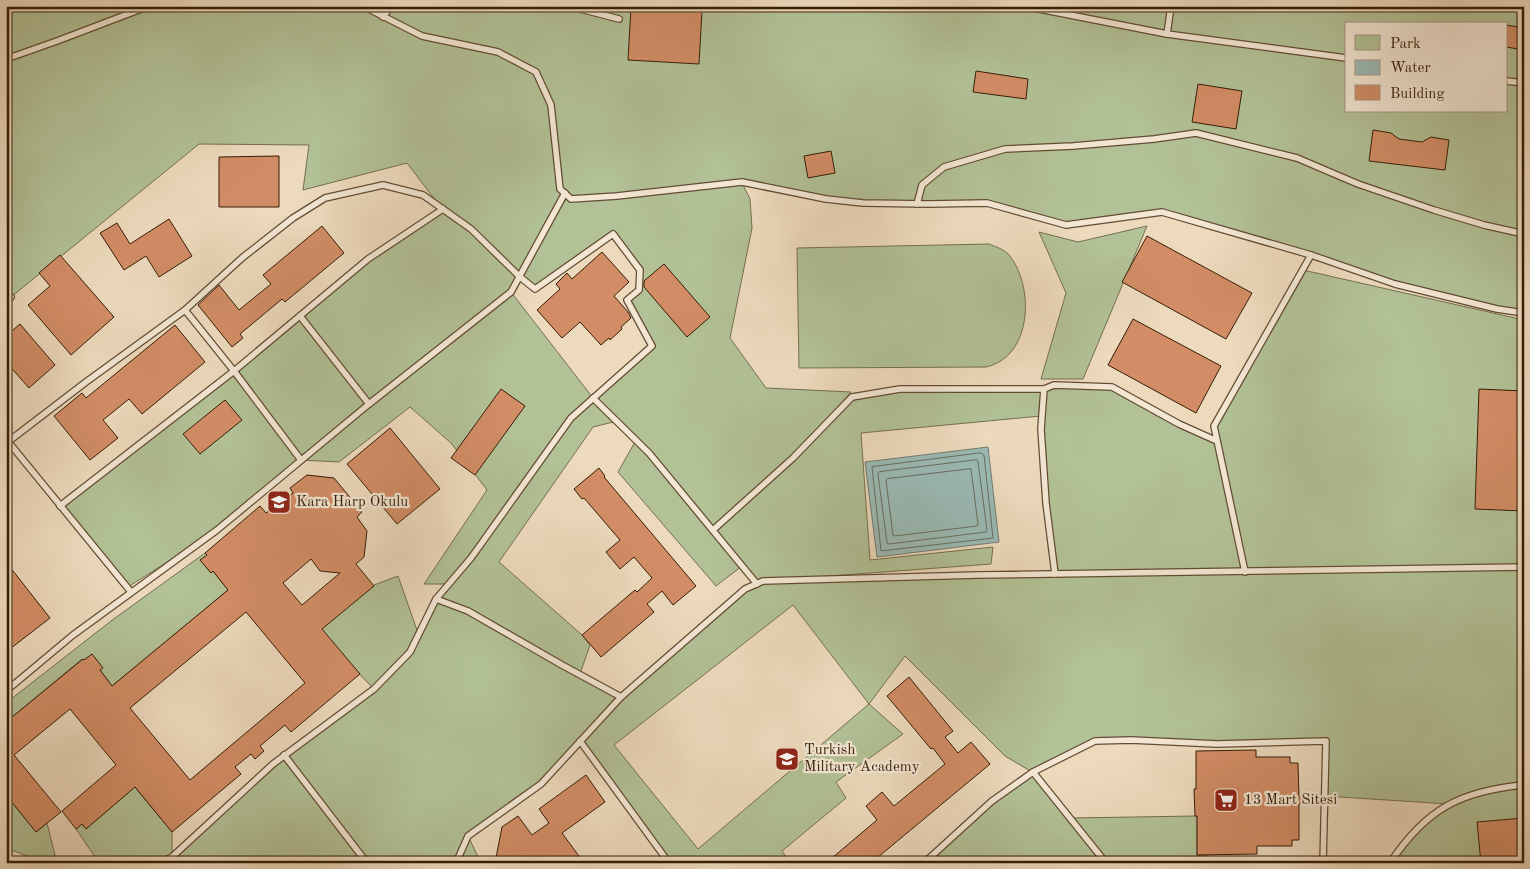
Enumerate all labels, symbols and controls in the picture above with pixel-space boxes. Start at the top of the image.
legend [1345,22,1508,112]
text: Park [1390,37,1421,52]
text: Water [1390,61,1431,76]
text: Building [1390,87,1445,102]
school or university icon: Kara Harp Okulu [266,489,292,515]
place label: Kara Harp Okulu [296,495,408,510]
place label: Turkish Military Academy [804,743,920,775]
school or university icon: Turkish Military Academy [774,746,800,772]
supermarket icon: 13 Mart Sitesi [1213,787,1239,813]
place label: 13 Mart Sitesi [1244,793,1337,808]

